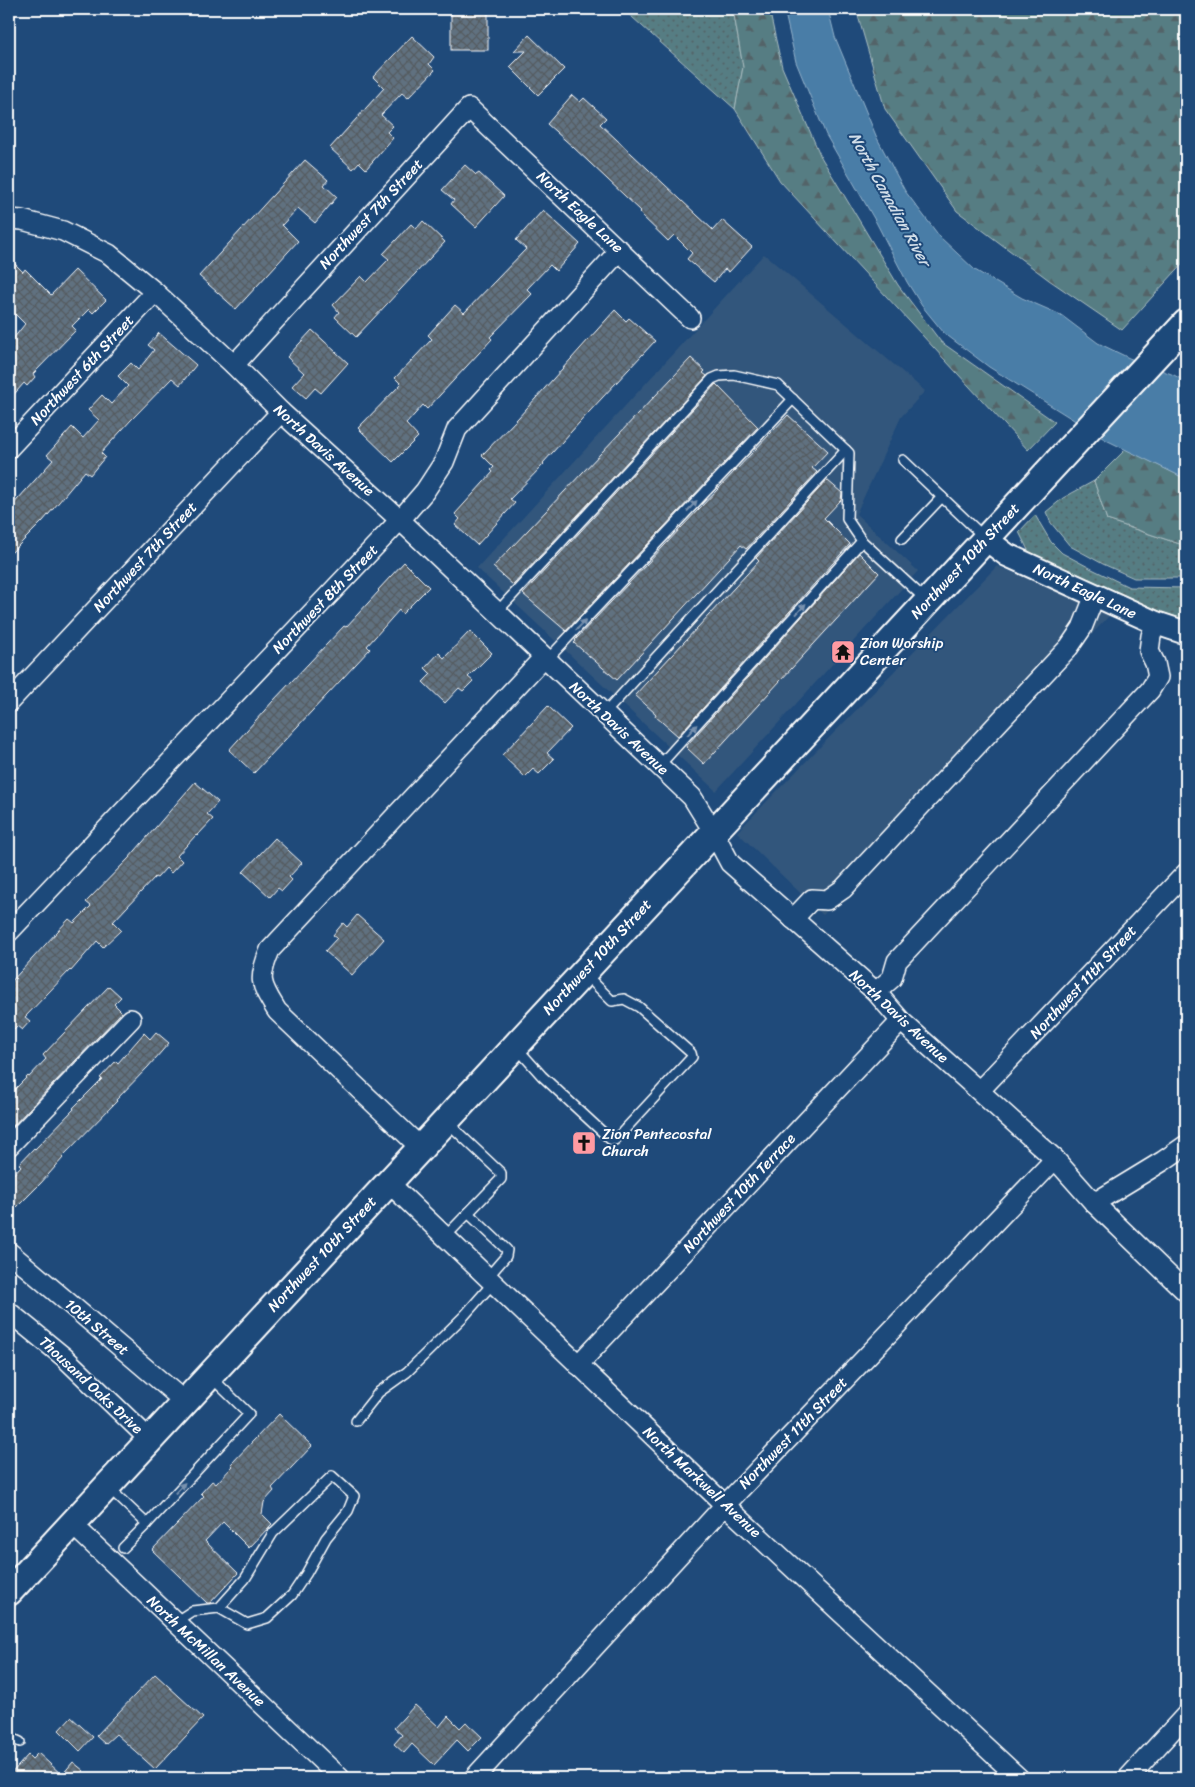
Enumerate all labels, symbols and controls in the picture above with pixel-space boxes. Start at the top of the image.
water label: North Canadian River [841,126,941,275]
street label: Northwest 7th Street [312,152,430,276]
street label: North Eagle Lane [530,164,630,260]
street label: Northwest 6th Street [23,308,141,432]
street label: North Davis Avenue [267,397,381,503]
street label: Northwest 7th Street [86,495,204,619]
street label: Northwest 10th Street [904,496,1026,625]
one-way arrow [686,501,698,513]
street label: Northwest 8th Street [265,538,385,660]
street label: North Eagle Lane [1029,556,1141,626]
one-way arrow [795,604,807,616]
one-way arrow [575,619,587,631]
place label: Zion Worship Center [860,630,943,673]
temple icon: Zion Worship Center [830,639,856,665]
street label: North Davis Avenue [563,675,675,781]
one-way arrow [686,724,698,736]
street label: Northwest 10th Street [536,892,658,1021]
street label: Northwest 11th Street [1023,919,1143,1045]
street label: North Davis Avenue [843,963,955,1069]
place label: Zion Pentecostal Church [602,1121,712,1164]
street label: Northwest 10th Terrace [676,1127,802,1259]
church icon: Zion Pentecostal Church [571,1130,597,1156]
street label: Northwest 10th Street [261,1189,383,1318]
street label: 10th Street [59,1292,136,1362]
street label: Thousand Oaks Drive [33,1329,149,1441]
street label: Northwest 11th Street [732,1370,854,1495]
street label: North Markwell Avenue [636,1420,768,1544]
one-way arrow [174,1483,186,1495]
street label: North McMillan Avenue [140,1589,272,1714]

